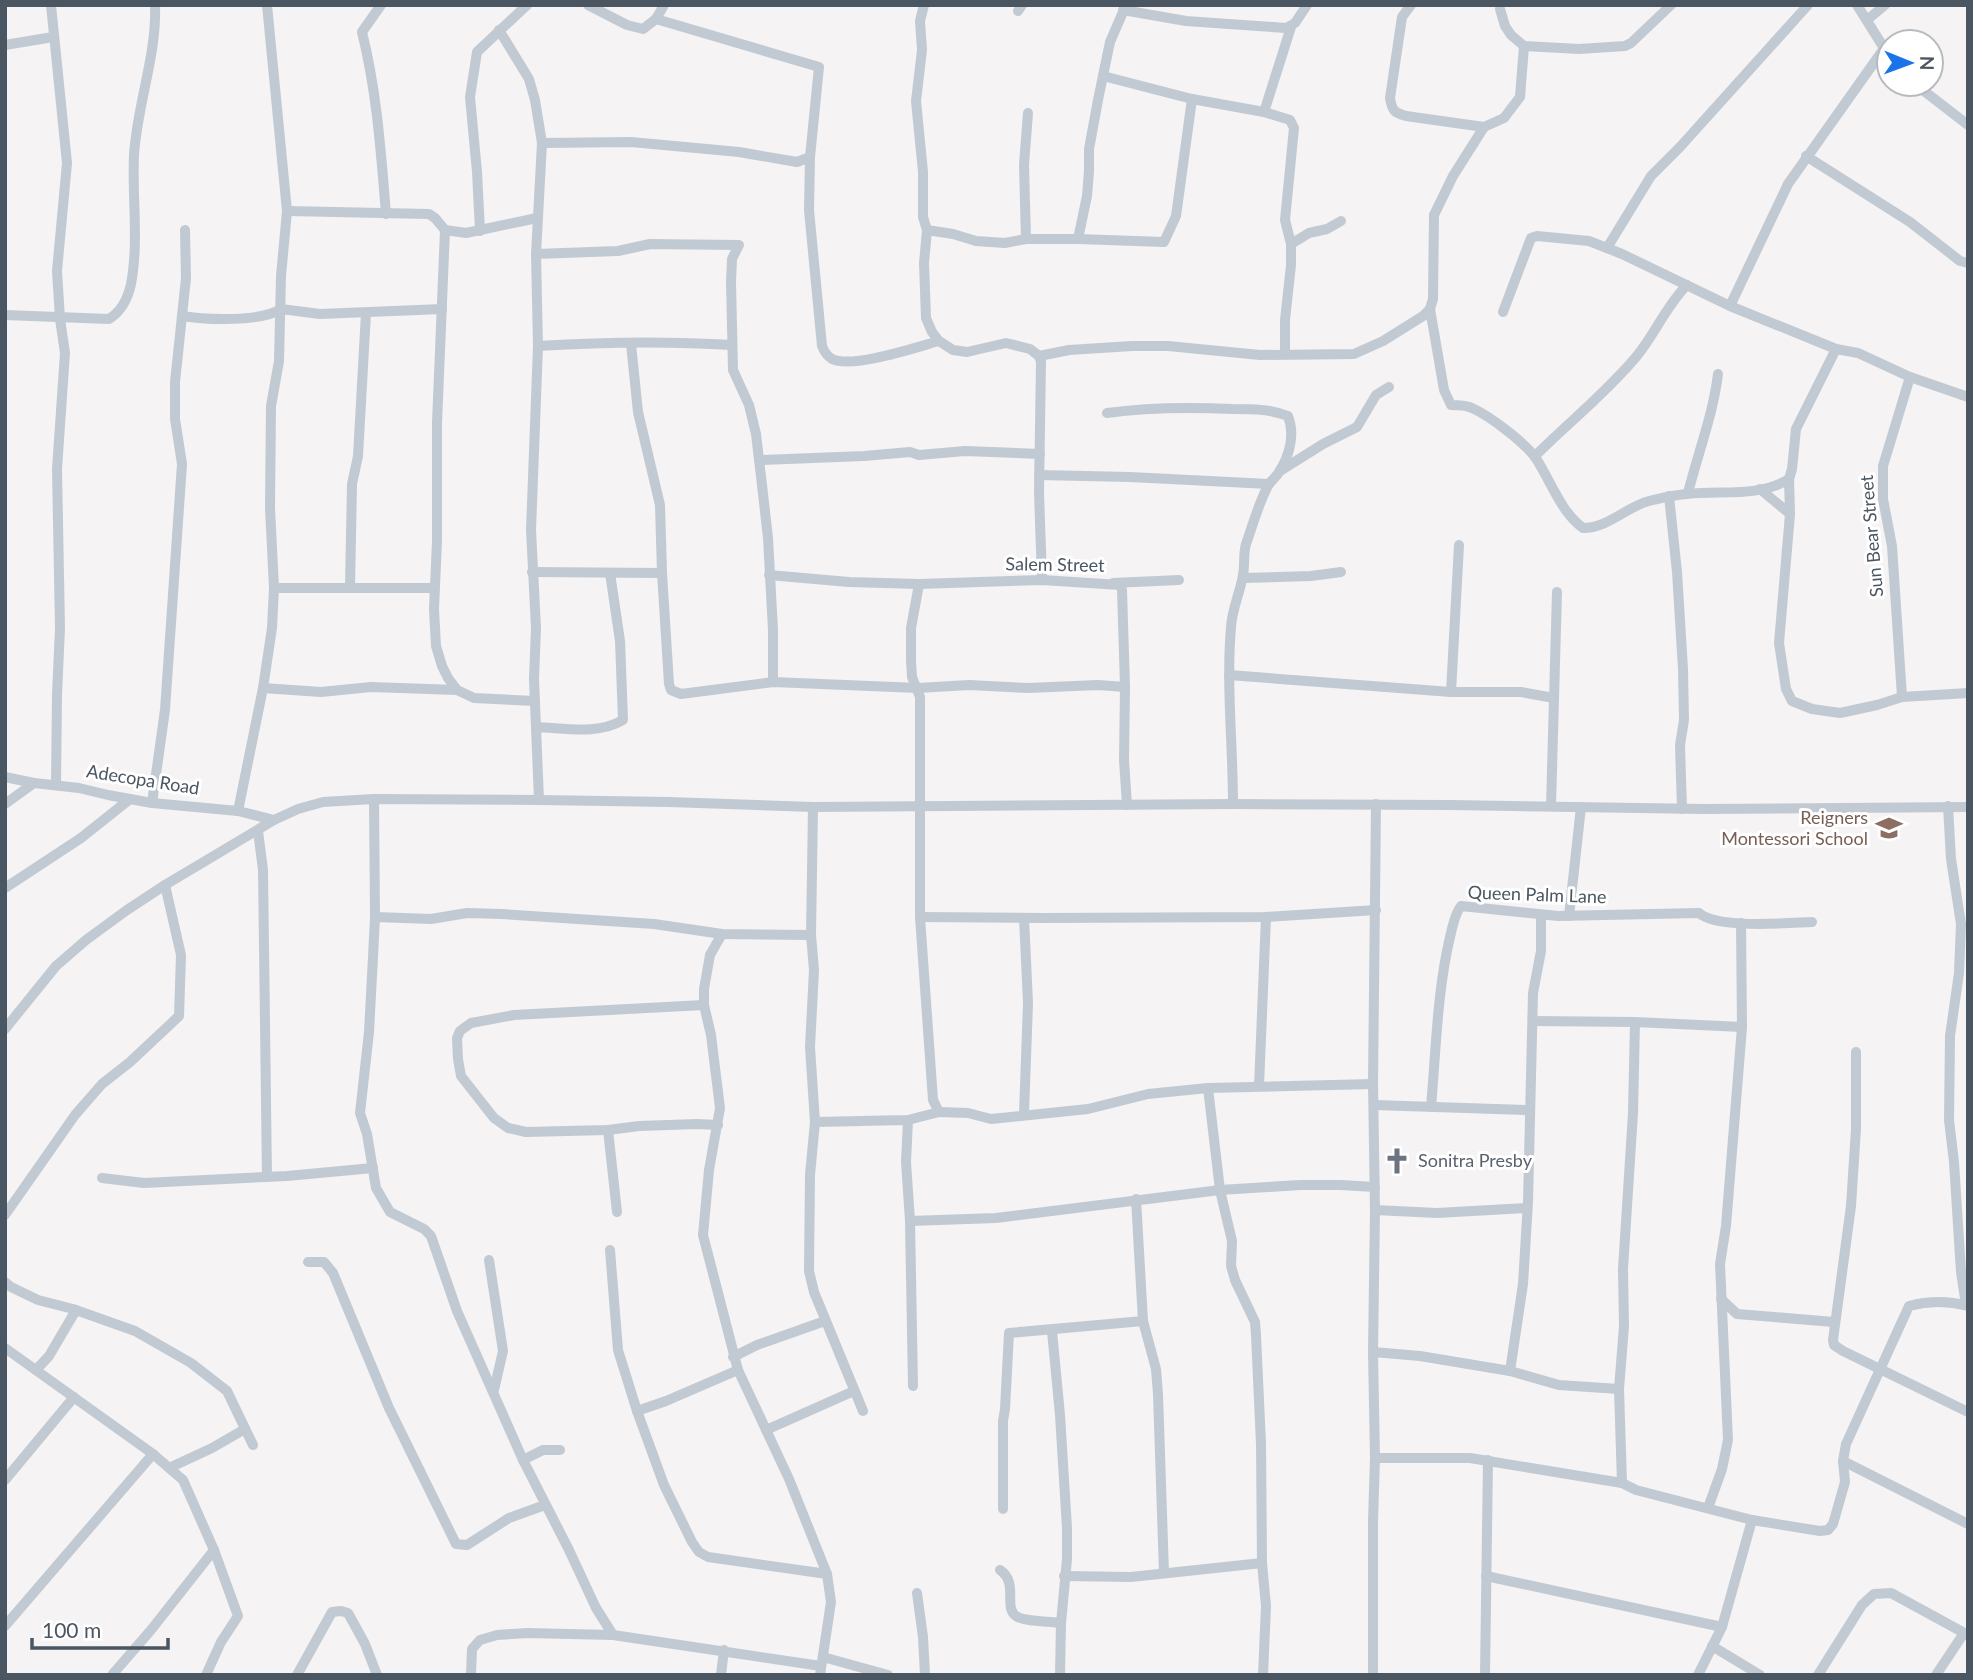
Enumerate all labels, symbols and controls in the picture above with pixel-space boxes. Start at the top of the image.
north arrow [1875,28,1945,98]
text: N [1916,56,1939,71]
street label: Sun Bear Street [1855,474,1887,598]
street label: Salem Street [1005,552,1105,576]
street label: Adecopa Road [85,759,201,799]
place label: Reigners Montessori School [1721,806,1868,849]
school or university icon: Reigners Montessori School [1874,813,1904,843]
street label: Queen Palm Lane [1467,881,1607,907]
church icon: Sonitra Presby [1382,1146,1412,1176]
place label: Sonitra Presby [1418,1149,1533,1171]
scale bar [32,1606,168,1650]
text: 100 m [42,1617,101,1642]

